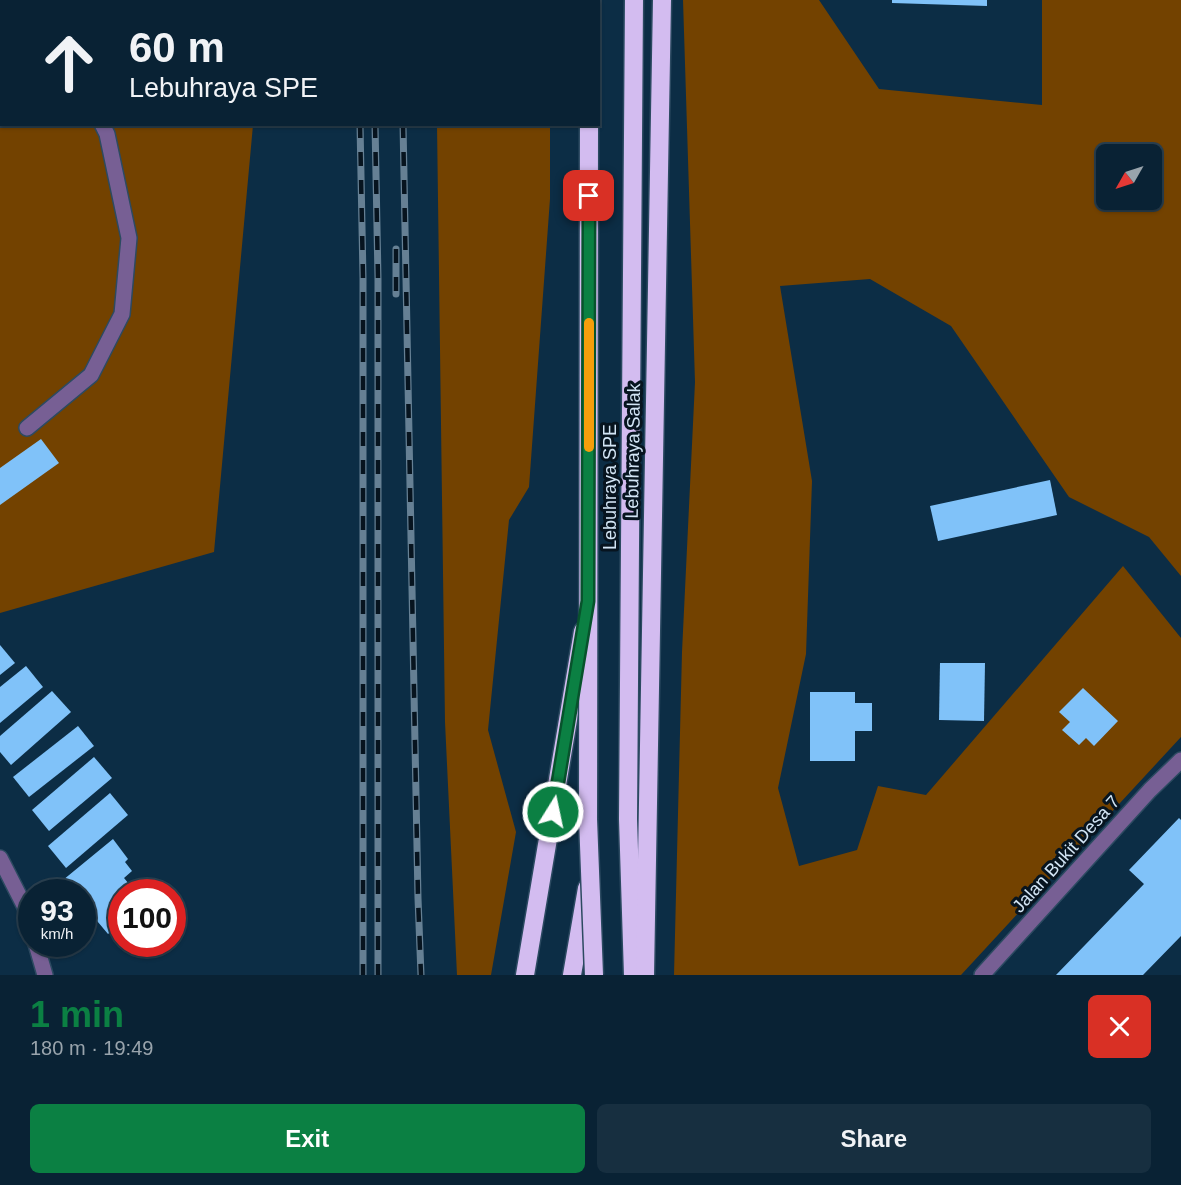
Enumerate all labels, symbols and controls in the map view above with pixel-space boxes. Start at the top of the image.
icon: ahead [30,24,108,102]
text: 60 m [129,24,225,71]
text: Lebuhraya SPE [129,73,318,103]
north arrow [1096,144,1162,210]
map controls [1096,144,1162,210]
pin [563,170,614,221]
icon: arrive [572,179,605,212]
street label: Lebuhraya Salak [622,382,644,519]
street label: Lebuhraya SPE [600,424,620,550]
position arrow [521,780,585,844]
street label: Jalan Bukit Desa 7 [1008,792,1124,916]
speed limit sign: 100 [108,879,186,957]
text: 93 [40,894,74,927]
text: km/h [41,925,73,942]
text: 1 min [30,994,124,1035]
button: close [1088,995,1151,1058]
text: 180 m · 19:49 [30,1037,153,1059]
button: Exit [30,1104,585,1173]
button: Share [597,1104,1151,1173]

